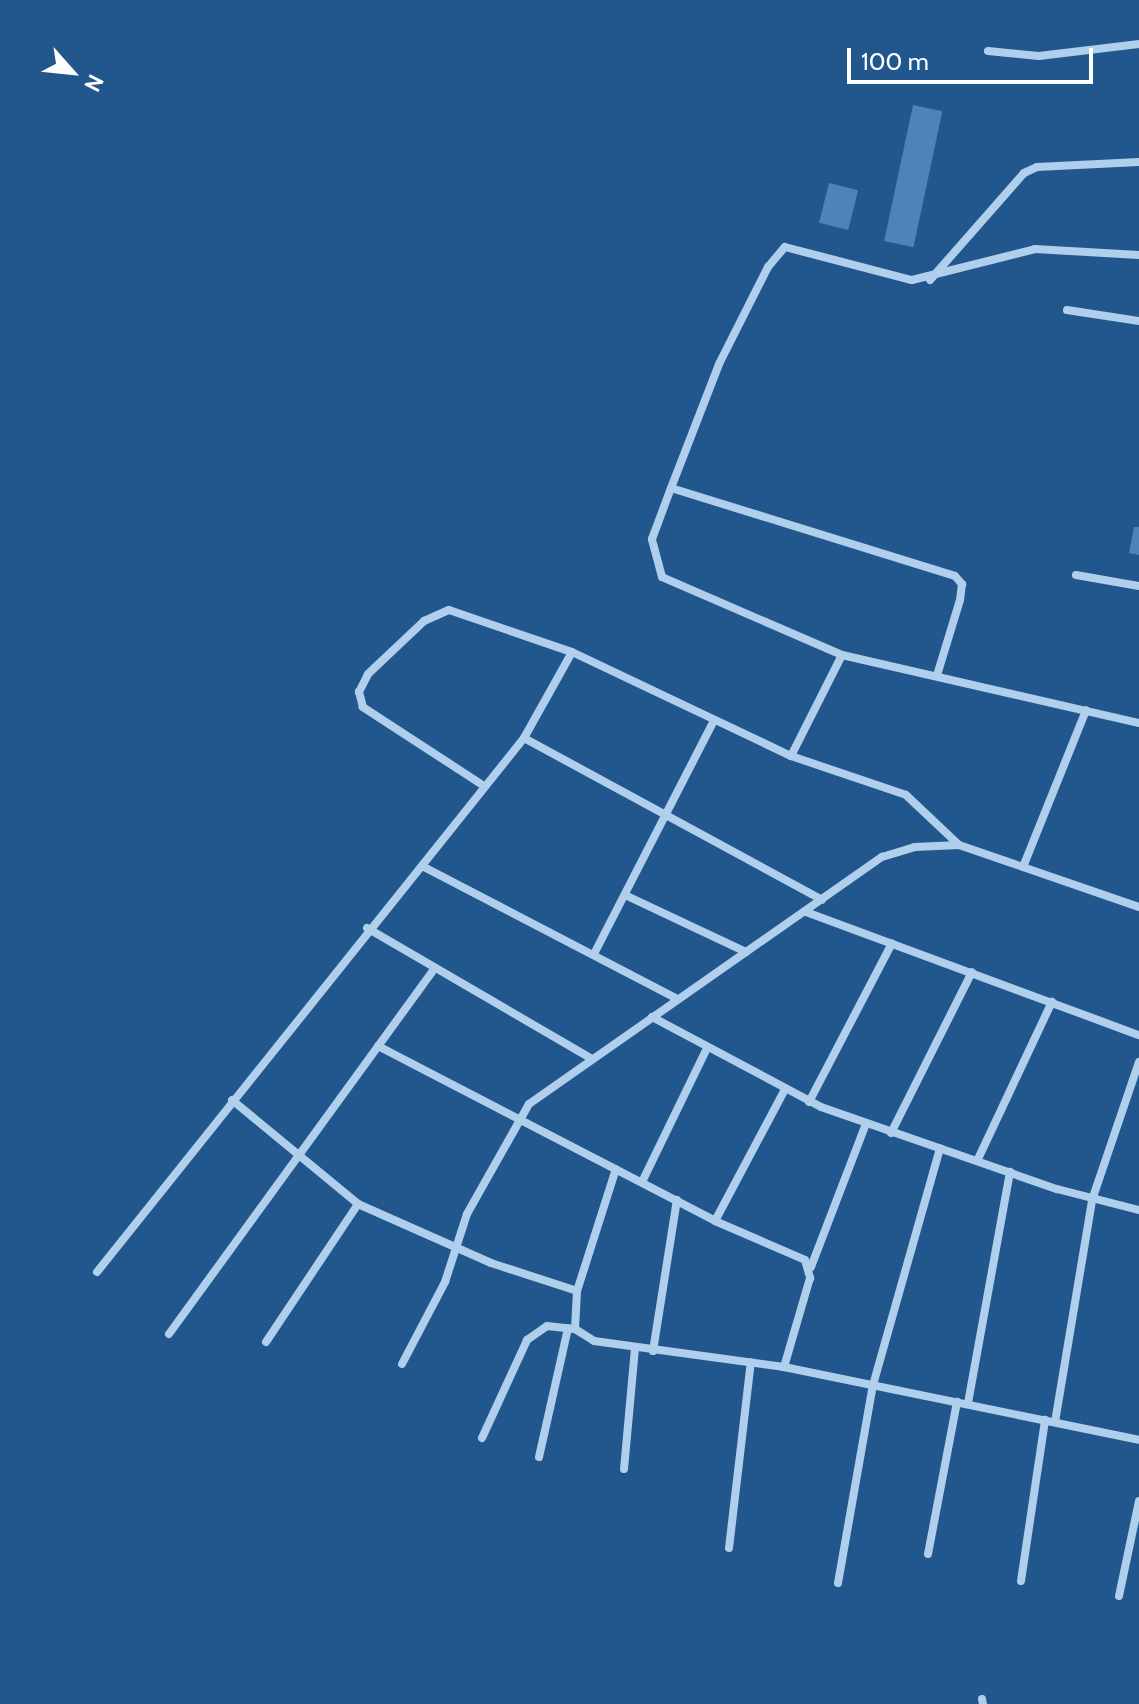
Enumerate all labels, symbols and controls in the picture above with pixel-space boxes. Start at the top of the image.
north arrow [32,32,112,112]
scale bar [851,32,1097,82]
text: 100 m [861,47,929,76]
text: N [78,70,109,96]

